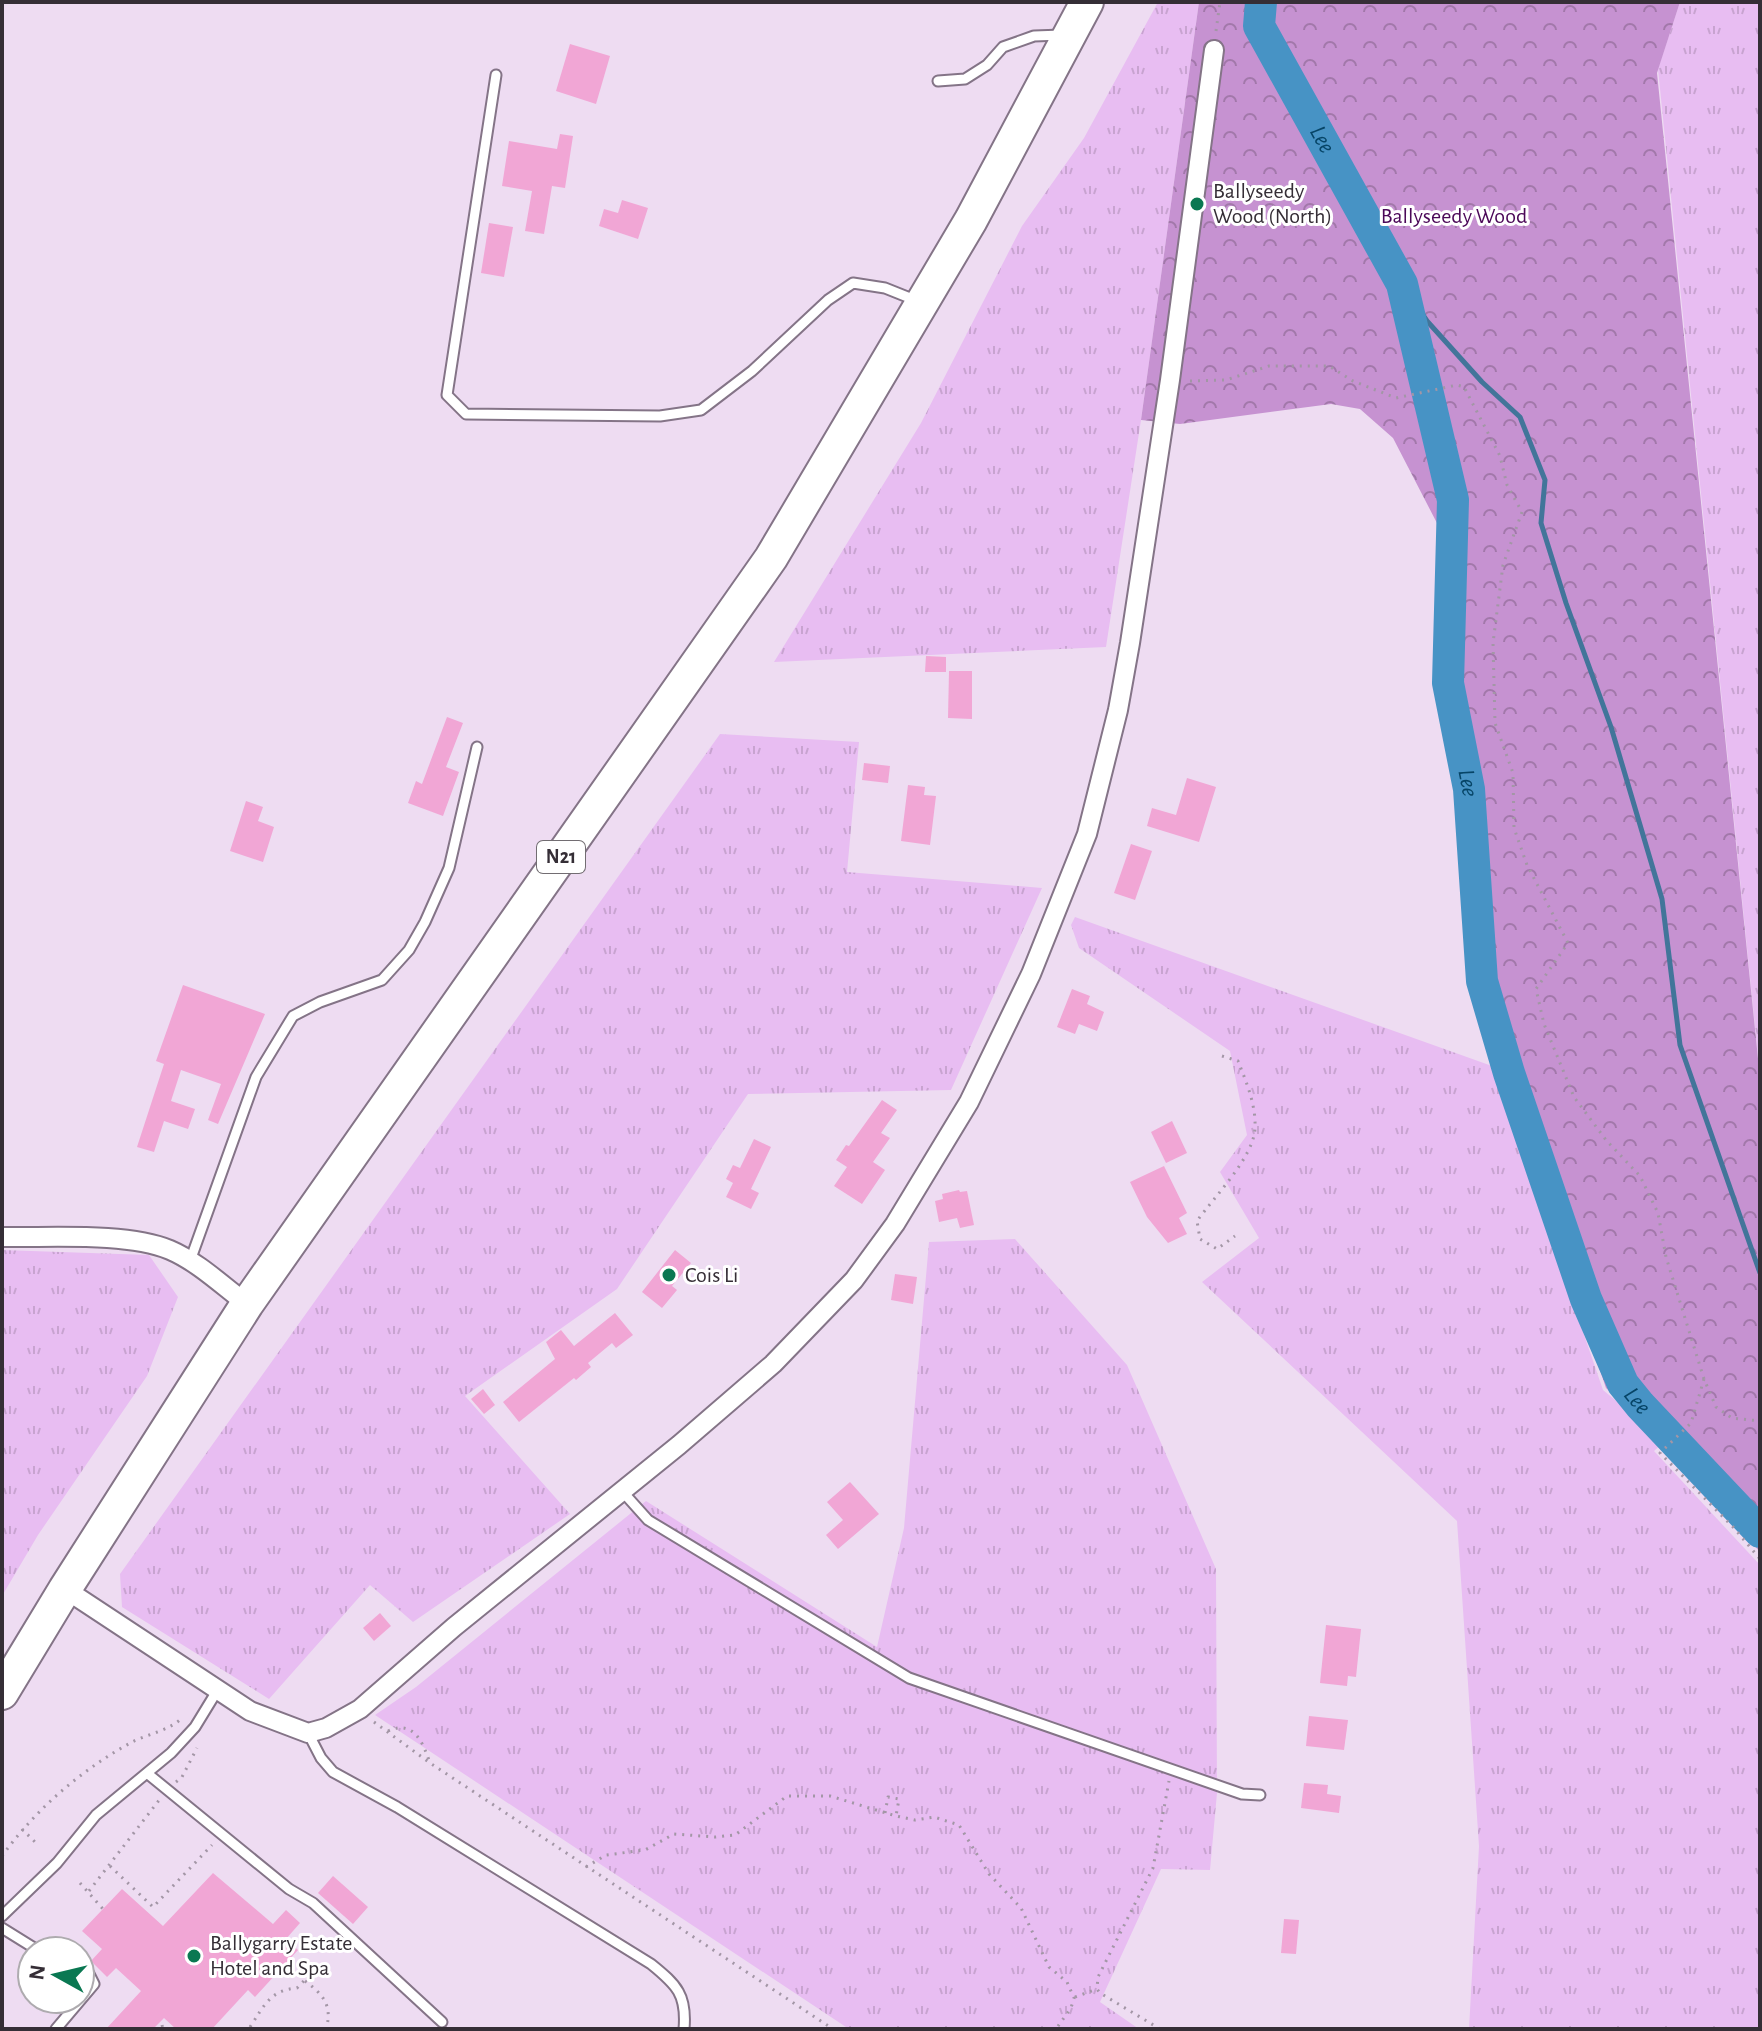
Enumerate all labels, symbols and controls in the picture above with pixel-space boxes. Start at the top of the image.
water label: Lee [1305,122,1339,157]
place label: Ballyseedy Wood (North) [1213,180,1332,227]
marker: Ballyseedy Wood (North) [1188,195,1206,213]
park label: Ballyseedy Wood [1381,205,1527,227]
water label: Lee [1453,767,1481,797]
road number: N21 [537,841,585,873]
place label: Cois Li [685,1264,738,1286]
marker: Cois Li [660,1266,678,1284]
water label: Lee [1619,1383,1655,1420]
place label: Ballygarry Estate Hotel and Spa [210,1932,352,1979]
north arrow [16,1935,96,2015]
marker: Ballygarry Estate Hotel and Spa [185,1947,203,1965]
text: N [25,1963,49,1981]

